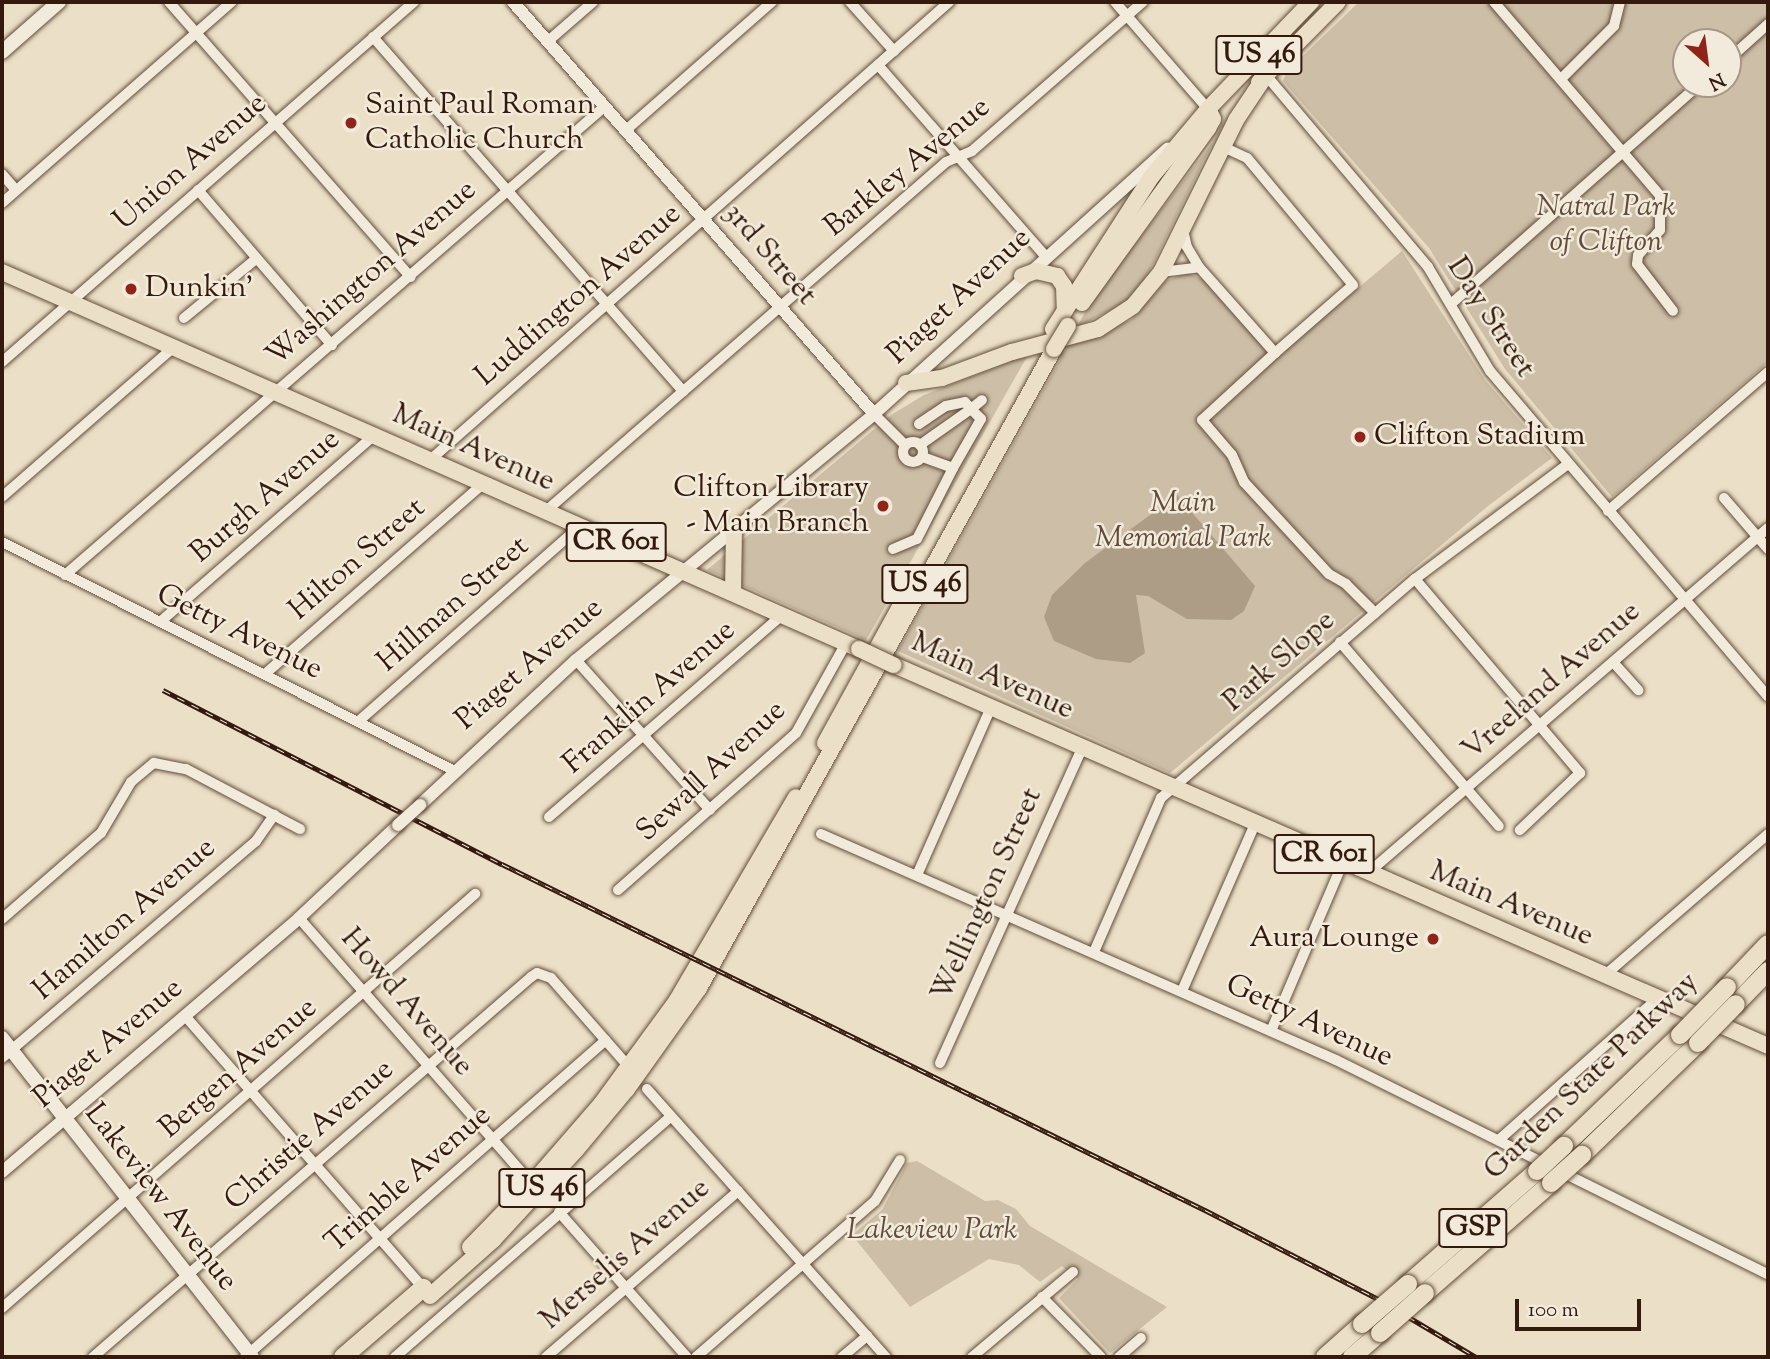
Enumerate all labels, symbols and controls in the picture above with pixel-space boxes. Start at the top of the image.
north arrow [1672,28,1742,98]
road number: US 46 [1215,30,1303,80]
text: N [1703,65,1729,96]
street label: Union Avenue [107,87,275,239]
place label: Saint Paul Roman Catholic Church [365,88,595,158]
street label: Barkley Avenue [818,90,998,246]
marker: Saint Paul Roman Catholic Church [343,115,359,131]
street label: Washington Avenue [260,173,484,375]
park label: Natral Park of Clifton [1536,190,1676,260]
street label: 3rd Street [715,196,823,314]
street label: Luddington Avenue [469,197,689,395]
street label: Piaget Avenue [881,221,1039,373]
street label: Day Street [1438,251,1542,385]
place label: Dunkin' [145,271,253,307]
marker: Dunkin' [123,281,139,297]
street label: Main Avenue [386,397,560,501]
place label: Clifton Stadium [1374,419,1585,455]
street label: Burgh Avenue [184,422,348,572]
marker: Clifton Stadium [1352,429,1368,445]
place label: Clifton Library - Main Branch [673,471,869,542]
park label: Main Memorial Park [1095,486,1271,556]
street label: Hilton Street [283,491,433,629]
marker: Clifton Library - Main Branch [875,498,891,514]
road number: CR 601 [565,518,667,566]
street label: Hillman Street [371,529,537,681]
road number: US 46 [881,560,969,608]
street label: Getty Avenue [150,577,328,689]
street label: Piaget Avenue [449,591,611,739]
street label: Vreeland Avenue [1455,595,1649,769]
street label: Park Slope [1217,604,1343,720]
street label: Franklin Avenue [556,613,744,783]
street label: Main Avenue [905,625,1079,729]
street label: Sewall Avenue [630,694,794,850]
street label: Wellington Street [925,783,1051,1007]
road number: CR 601 [1273,830,1375,878]
street label: Hamilton Avenue [26,831,224,1009]
street label: Main Avenue [1424,854,1598,956]
place label: Aura Lounge [1249,921,1419,957]
street label: Howd Avenue [332,922,480,1084]
marker: Aura Lounge [1425,931,1441,947]
street label: Garden State Parkway [1477,965,1707,1189]
street label: Getty Avenue [1220,968,1398,1076]
street label: Piaget Avenue [27,971,191,1117]
street label: Bergen Avenue [153,991,325,1147]
street label: Christie Avenue [218,1053,402,1219]
street label: Lakeview Avenue [76,1097,244,1299]
street label: Trimble Avenue [319,1098,499,1262]
road number: US 46 [498,1164,586,1212]
street label: Merselis Avenue [534,1171,718,1339]
road number: GSP [1438,1204,1508,1252]
park label: Lakeview Park [847,1213,1017,1249]
scale bar [1518,1286,1644,1330]
text: 100 m [1528,1296,1579,1326]

